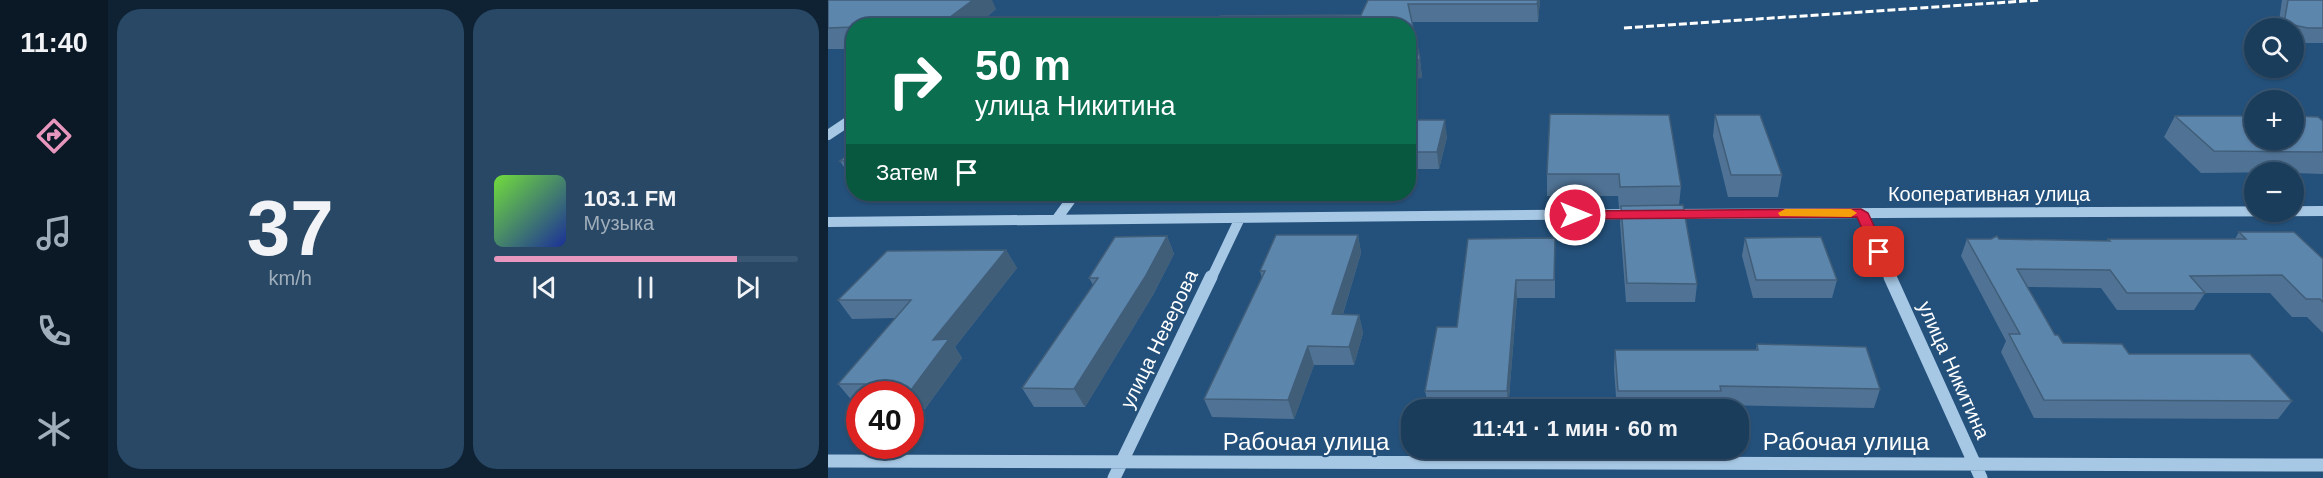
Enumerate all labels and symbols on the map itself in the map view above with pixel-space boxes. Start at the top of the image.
position arrow [1543,183,1607,247]
street label: Кооперативная улица [1888,183,2091,205]
pin [1853,226,1904,277]
street label: улица Неверова [1116,265,1202,412]
street label: улица Никитина [1914,298,1995,443]
speed limit sign: 40 [846,381,924,459]
street label: Рабочая улица [1223,428,1390,455]
street label: Рабочая улица [1763,428,1930,455]

